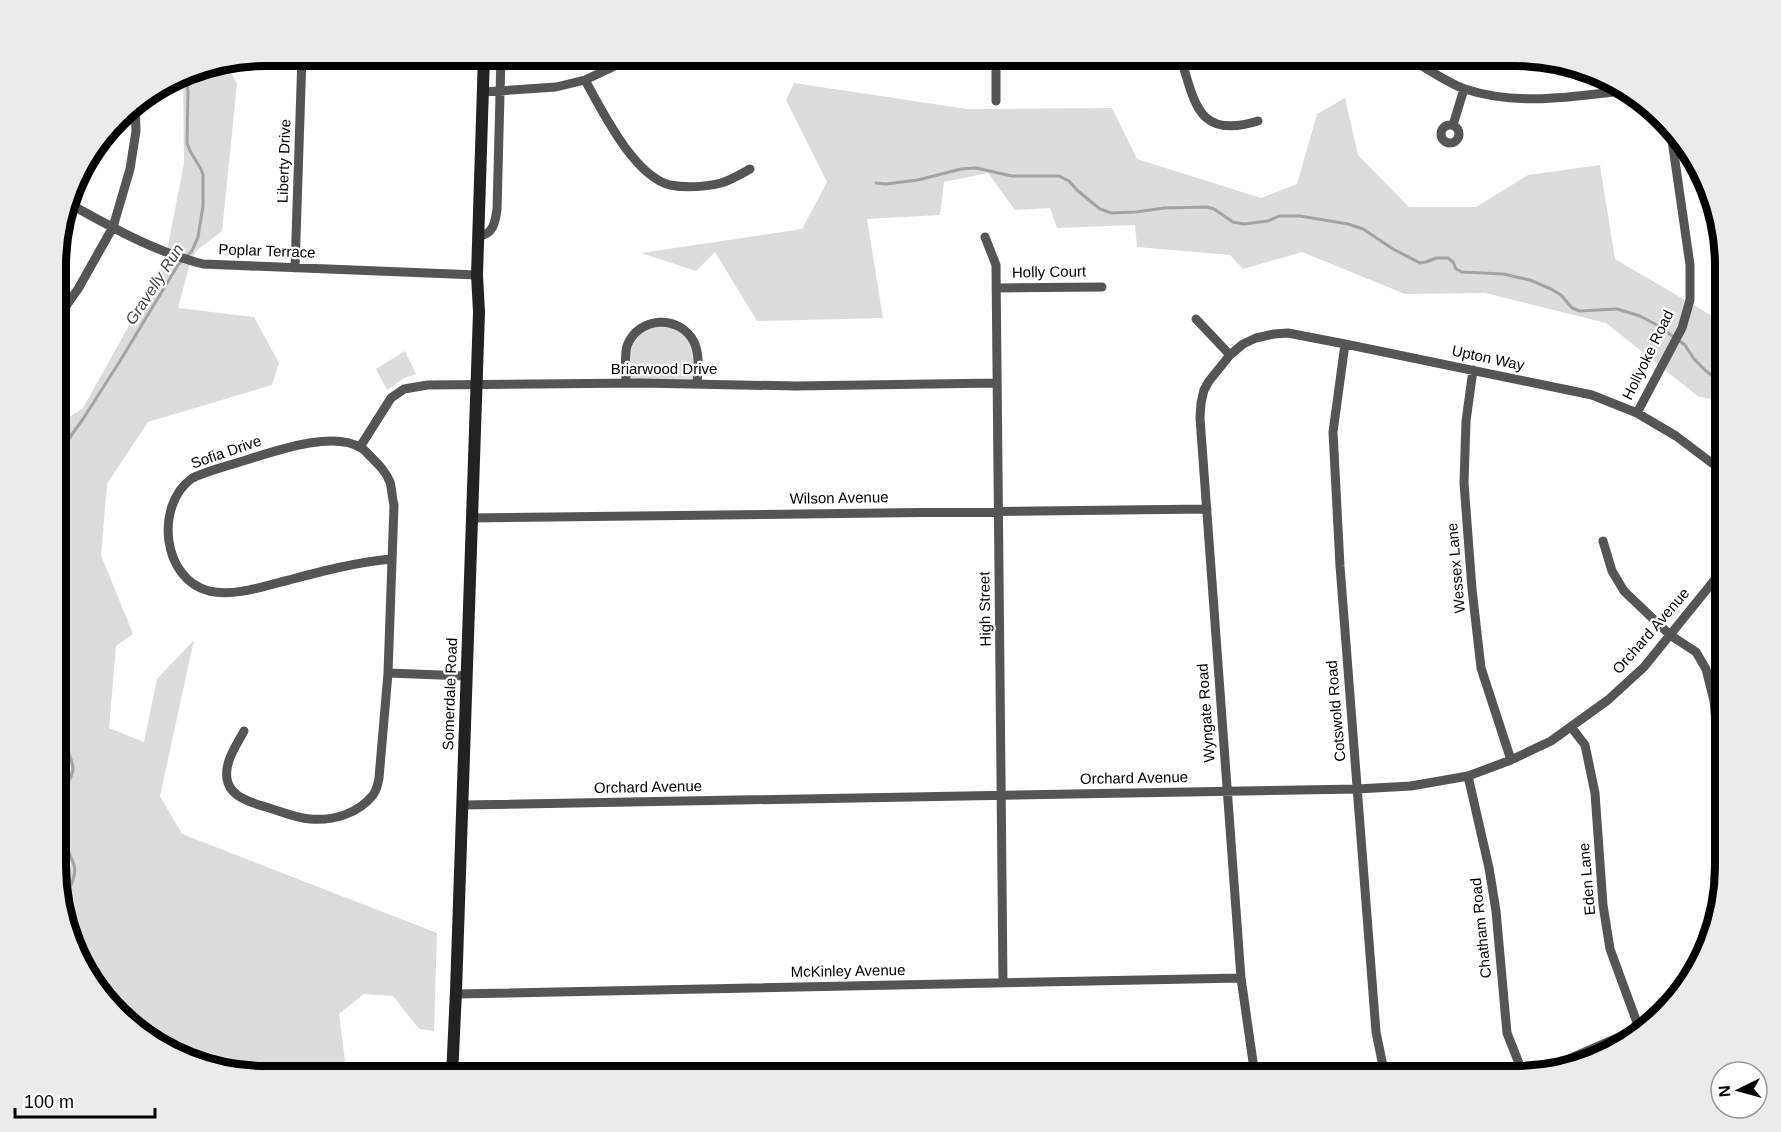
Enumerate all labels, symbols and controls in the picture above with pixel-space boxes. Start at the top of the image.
street label: Liberty Drive [274,119,293,203]
street label: Poplar Terrace [218,240,316,261]
water label: Gravelly Run [122,241,187,328]
street label: Holly Court [1012,262,1087,281]
street label: Hollyoke Road [1619,307,1677,402]
street label: Upton Way [1450,342,1526,374]
street label: Briarwood Drive [611,360,717,377]
street label: Sofia Drive [188,432,263,472]
street label: Wilson Avenue [789,488,889,507]
street label: Wessex Lane [1443,522,1468,614]
street label: High Street [975,571,994,647]
street label: Orchard Avenue [1609,584,1693,677]
street label: Somerdale Road [439,637,460,751]
street label: Cotswold Road [1323,660,1348,762]
street label: Wyngate Road [1194,663,1217,763]
street label: Orchard Avenue [1080,768,1188,787]
street label: Orchard Avenue [594,777,702,796]
street label: Eden Lane [1575,842,1598,916]
street label: Chatham Road [1467,877,1494,979]
street label: McKinley Avenue [790,961,906,980]
north arrow [1709,1060,1769,1120]
scale bar [15,1081,154,1119]
text: N [1716,1085,1734,1098]
text: 100 m [24,1092,74,1112]

